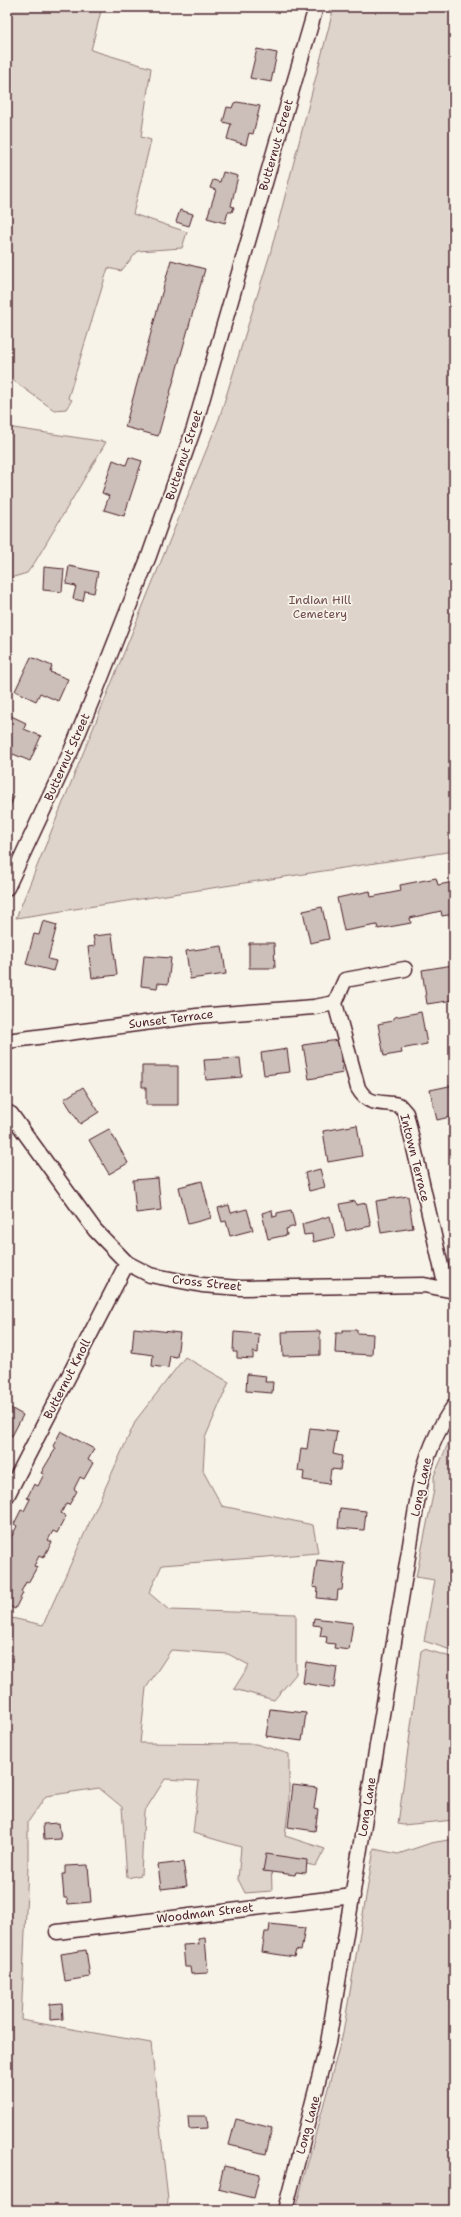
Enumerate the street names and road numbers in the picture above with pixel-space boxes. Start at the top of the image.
street label: Butternut Street [255,97,297,193]
street label: Butternut Street [162,408,206,502]
street label: Butternut Street [41,711,93,803]
street label: Sunset Terrace [128,1006,214,1032]
street label: Intown Terrace [396,1112,434,1204]
street label: Cross Street [171,1271,243,1295]
street label: Butternut Knoll [40,1336,94,1422]
street label: Long Lane [407,1456,435,1518]
street label: Long Lane [354,1776,380,1838]
street label: Woodman Street [156,1899,254,1927]
street label: Long Lane [292,2094,324,2156]

